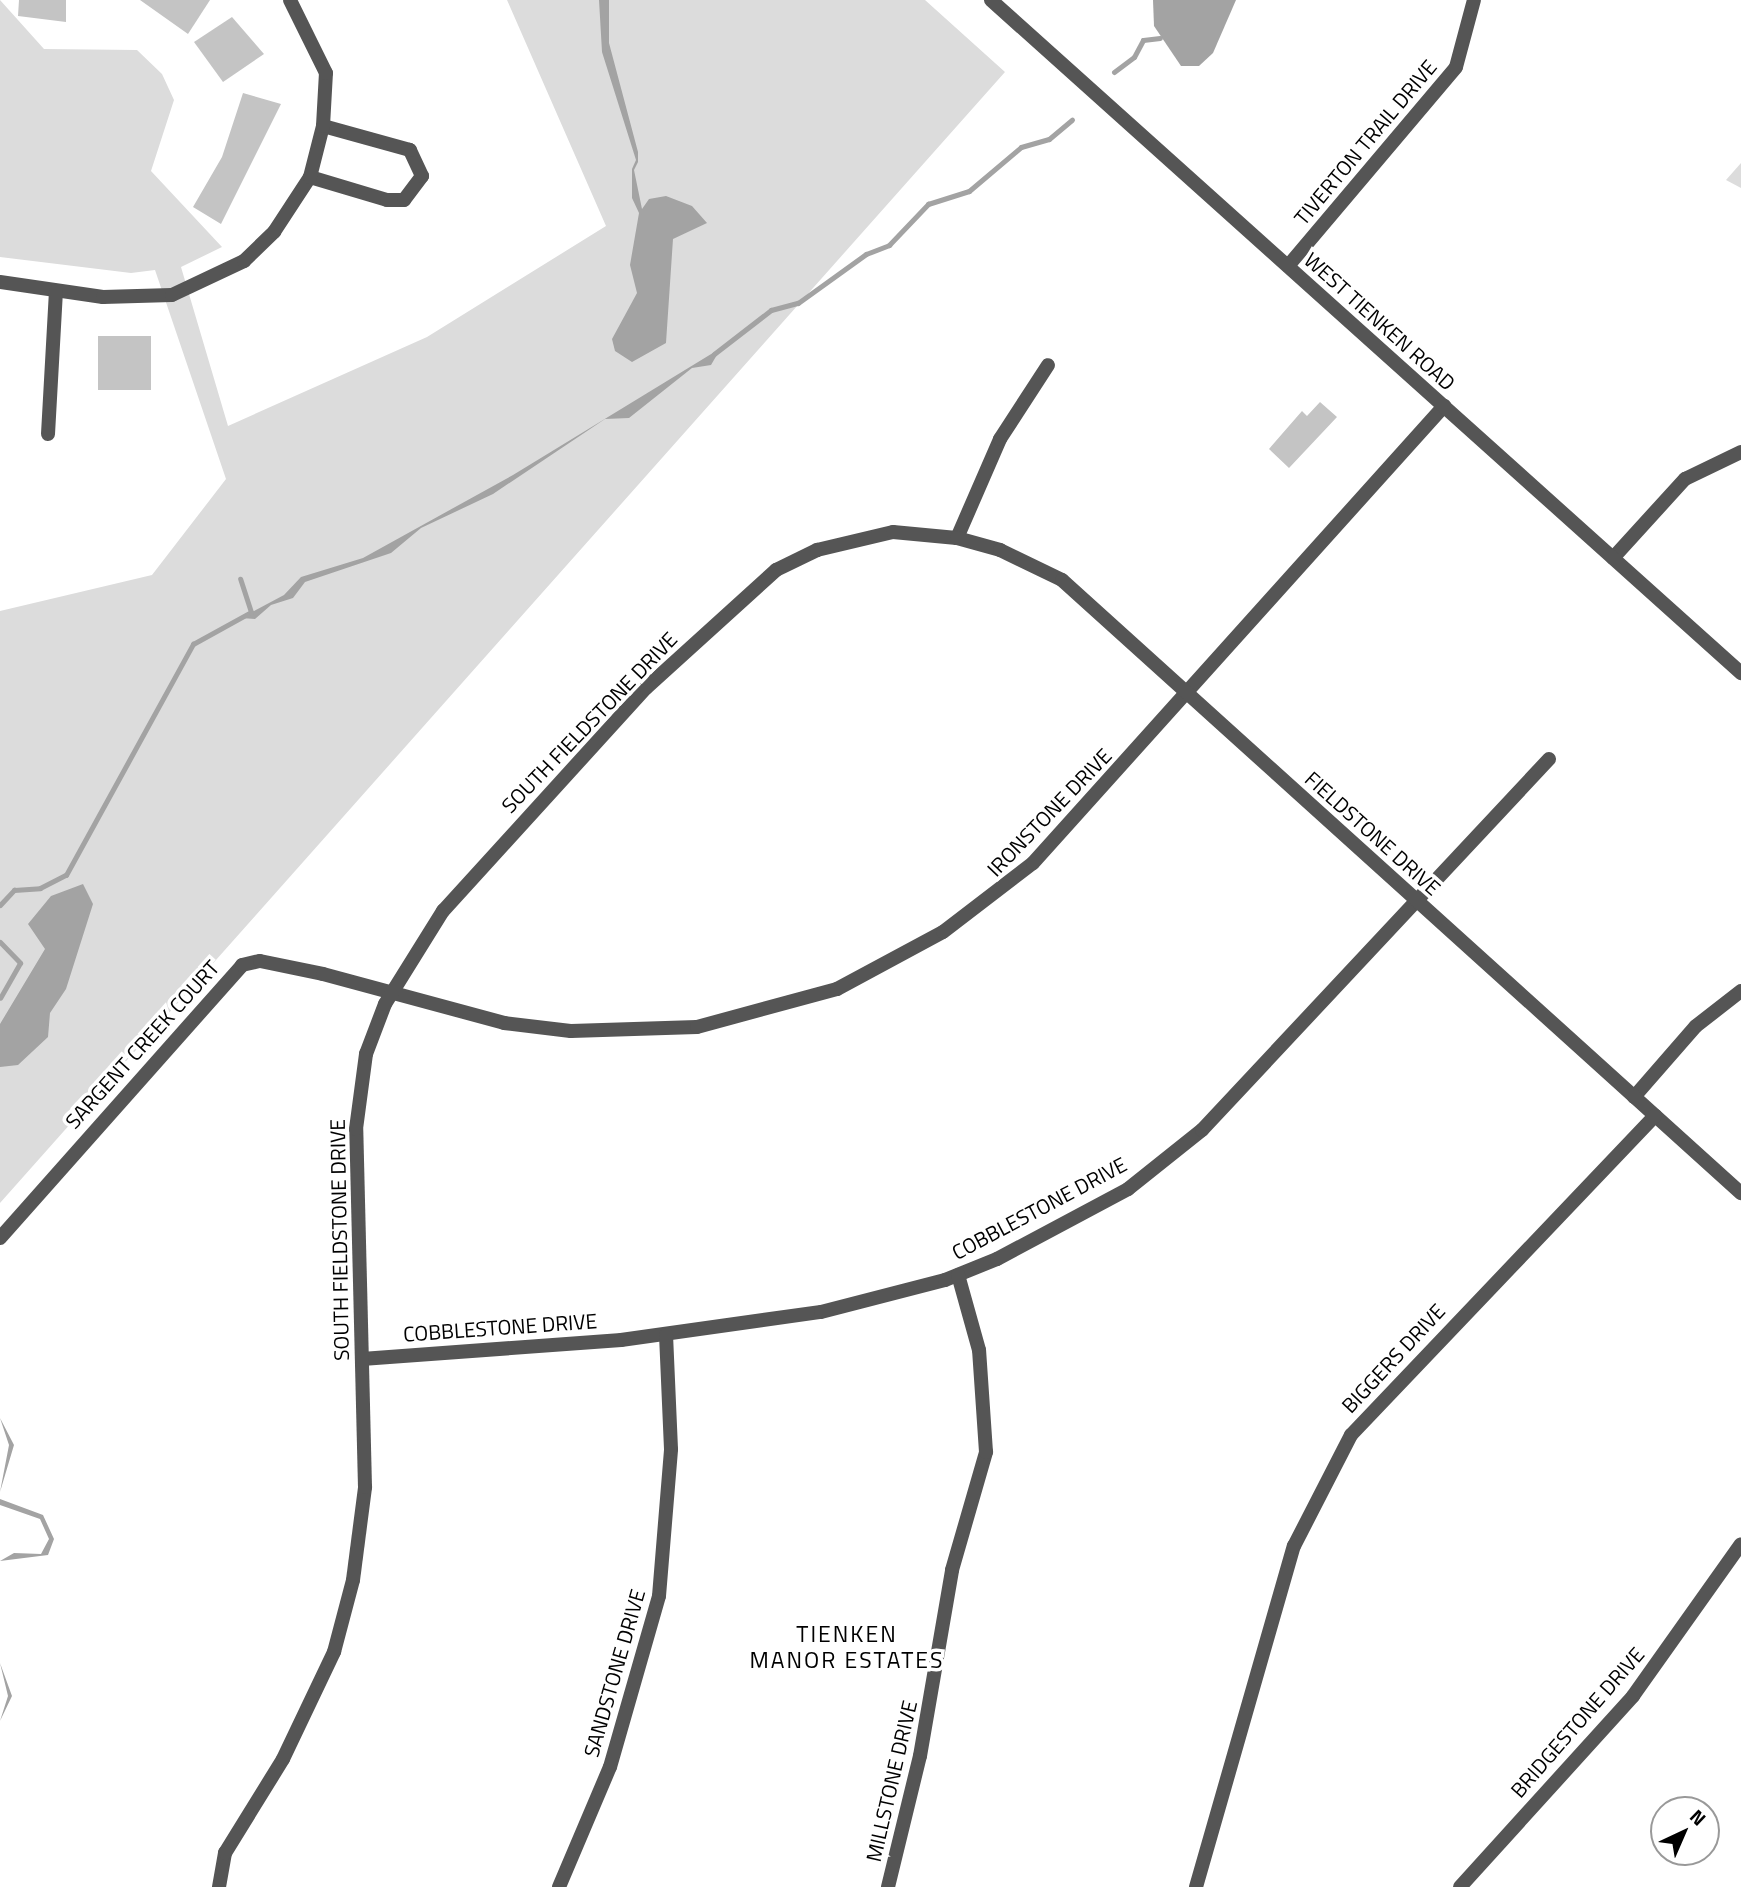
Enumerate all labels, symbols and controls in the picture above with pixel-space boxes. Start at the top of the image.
street label: TIVERTON TRAIL DRIVE [1289,54,1441,230]
street label: WEST TIENKEN ROAD [1299,247,1461,395]
street label: SOUTH FIELDSTONE DRIVE [496,626,682,818]
street label: IRONSTONE DRIVE [982,743,1116,881]
street label: FIELDSTONE DRIVE [1300,766,1446,900]
street label: SARGENT CREEK COURT [60,955,224,1133]
street label: SOUTH FIELDSTONE DRIVE [324,1119,354,1361]
street label: COBBLESTONE DRIVE [947,1151,1131,1265]
street label: BIGGERS DRIVE [1336,1298,1450,1418]
street label: COBBLESTONE DRIVE [402,1308,598,1346]
street label: SANDSTONE DRIVE [578,1586,650,1760]
district label: TIENKEN MANOR ESTATES [751,1620,943,1674]
street label: BRIDGESTONE DRIVE [1505,1642,1649,1802]
street label: MILLSTONE DRIVE [860,1698,922,1864]
north arrow [1650,1796,1720,1866]
text: N [1684,1802,1713,1832]

